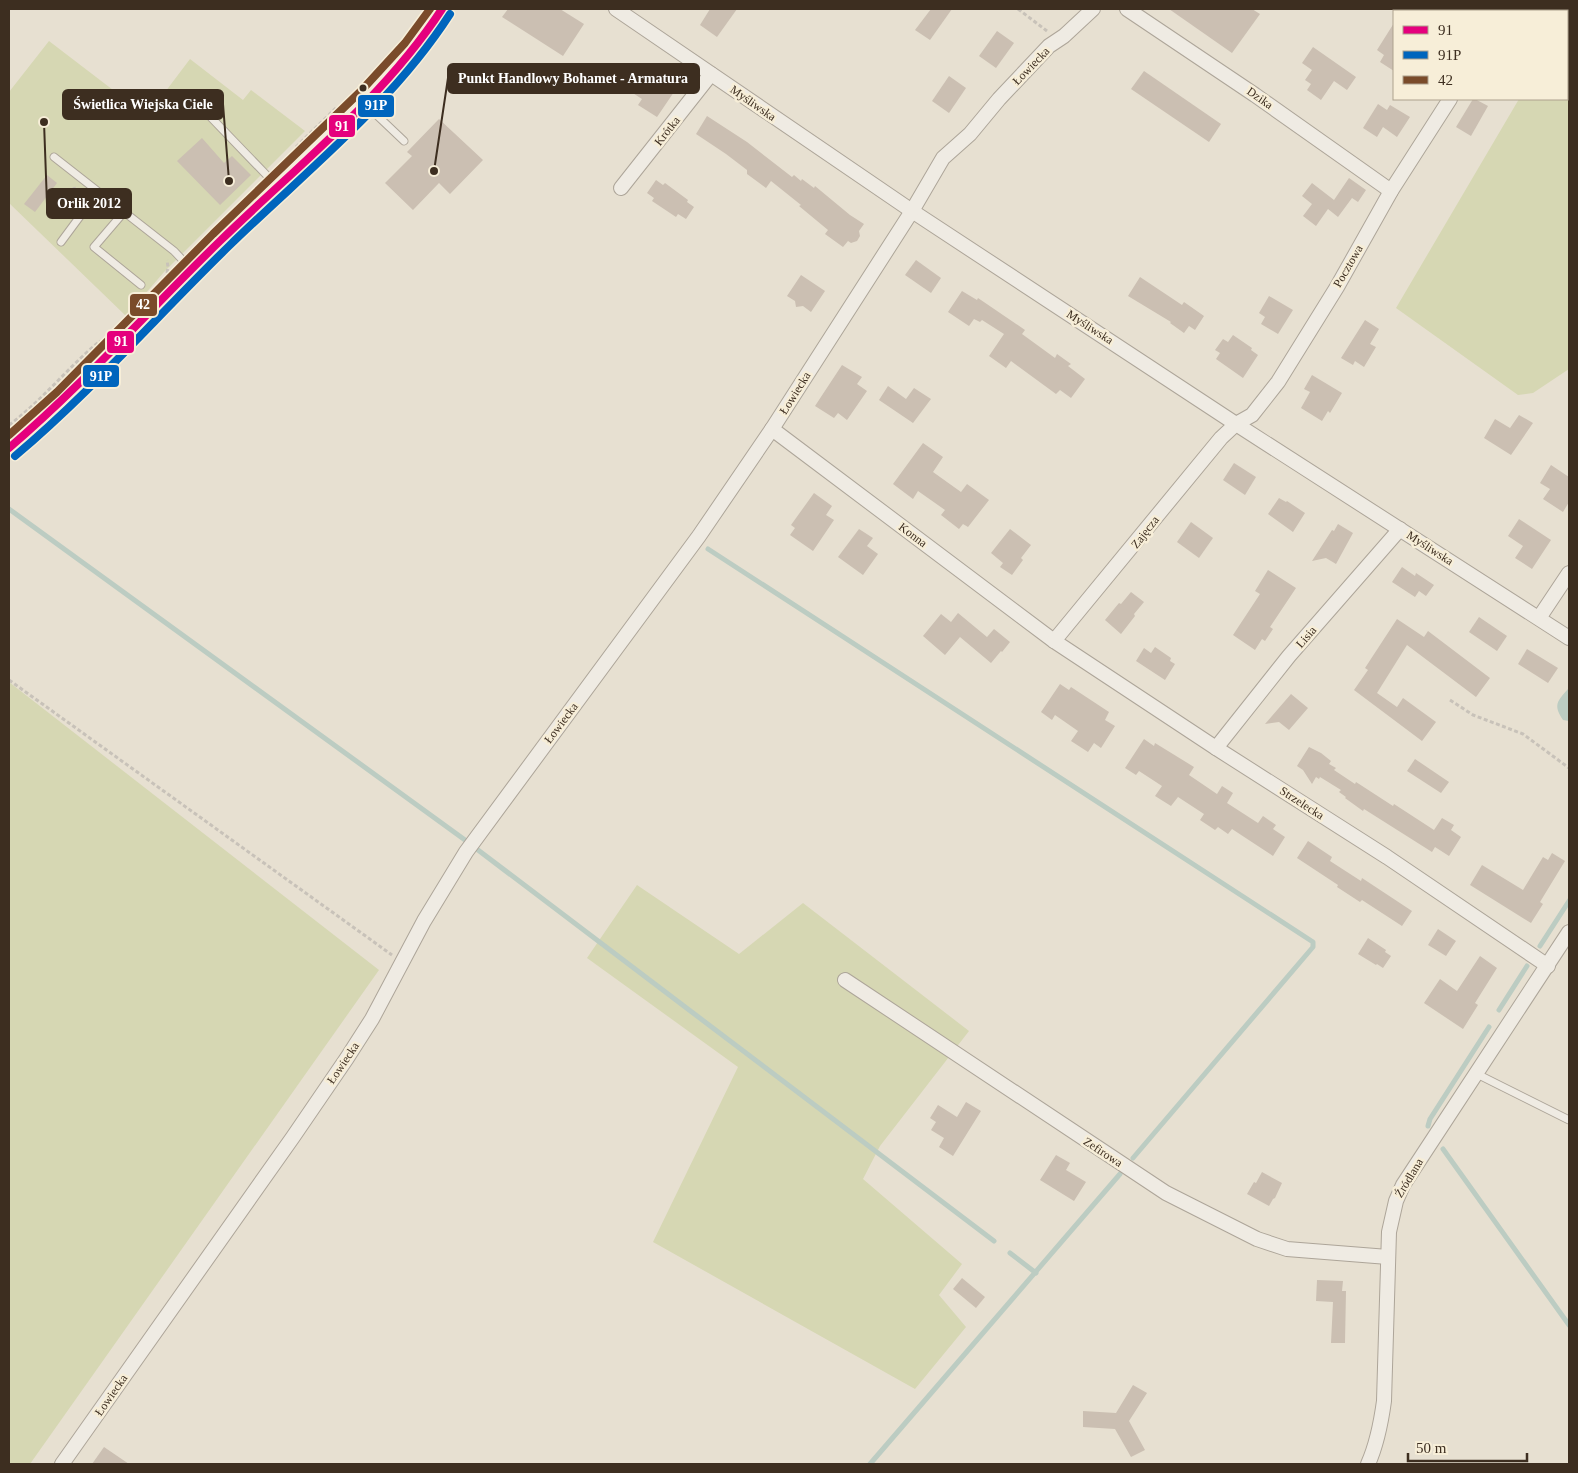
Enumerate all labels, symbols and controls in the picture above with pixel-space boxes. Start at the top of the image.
legend [1393,10,1568,100]
text: 91 [1438,22,1453,38]
street label: Łowiecka [1010,44,1053,88]
text: 91P [1438,47,1461,63]
callout: Punkt Handlowy Bohamet - Armatura [448,64,699,93]
text: Punkt Handlowy Bohamet - Armatura [458,71,688,86]
text: 42 [1438,72,1453,88]
street label: Myśliwska [727,82,779,124]
unlabelled marker [358,83,368,93]
street label: Dzika [1244,84,1276,112]
callout: Świetlica Wiejska Ciele [63,90,223,119]
line badge: 91P [357,94,395,118]
text: Świetlica Wiejska Ciele [73,96,213,112]
text: 91P [365,98,388,113]
street label: Krótka [651,113,683,148]
line badge: 91 [328,114,356,138]
text: 91 [335,119,349,134]
callout: Orlik 2012 [47,189,131,218]
text: Orlik 2012 [57,196,121,211]
street label: Pocztowa [1330,242,1366,290]
line badge: 42 [129,293,158,317]
text: 42 [136,297,150,312]
street label: Myśliwska [1064,307,1116,348]
line badge: 91 [106,330,135,354]
text: 91 [114,334,128,349]
line badge: 91P [82,364,120,388]
text: 91P [90,369,113,384]
street label: Łowiecka [777,369,814,417]
street label: Zajęcza [1128,512,1162,551]
street label: Konna [896,520,931,551]
street label: Myśliwska [1404,528,1456,569]
street label: Lisia [1293,623,1320,651]
street label: Łowiecka [541,699,581,746]
street label: Strzelecka [1277,784,1327,823]
street label: Łowiecka [324,1039,362,1087]
street label: Zefirowa [1081,1134,1126,1170]
street label: Źródlana [1392,1155,1427,1200]
street label: Łowiecka [92,1371,131,1418]
scale bar [1408,1430,1527,1462]
text: 50 m [1416,1440,1447,1456]

